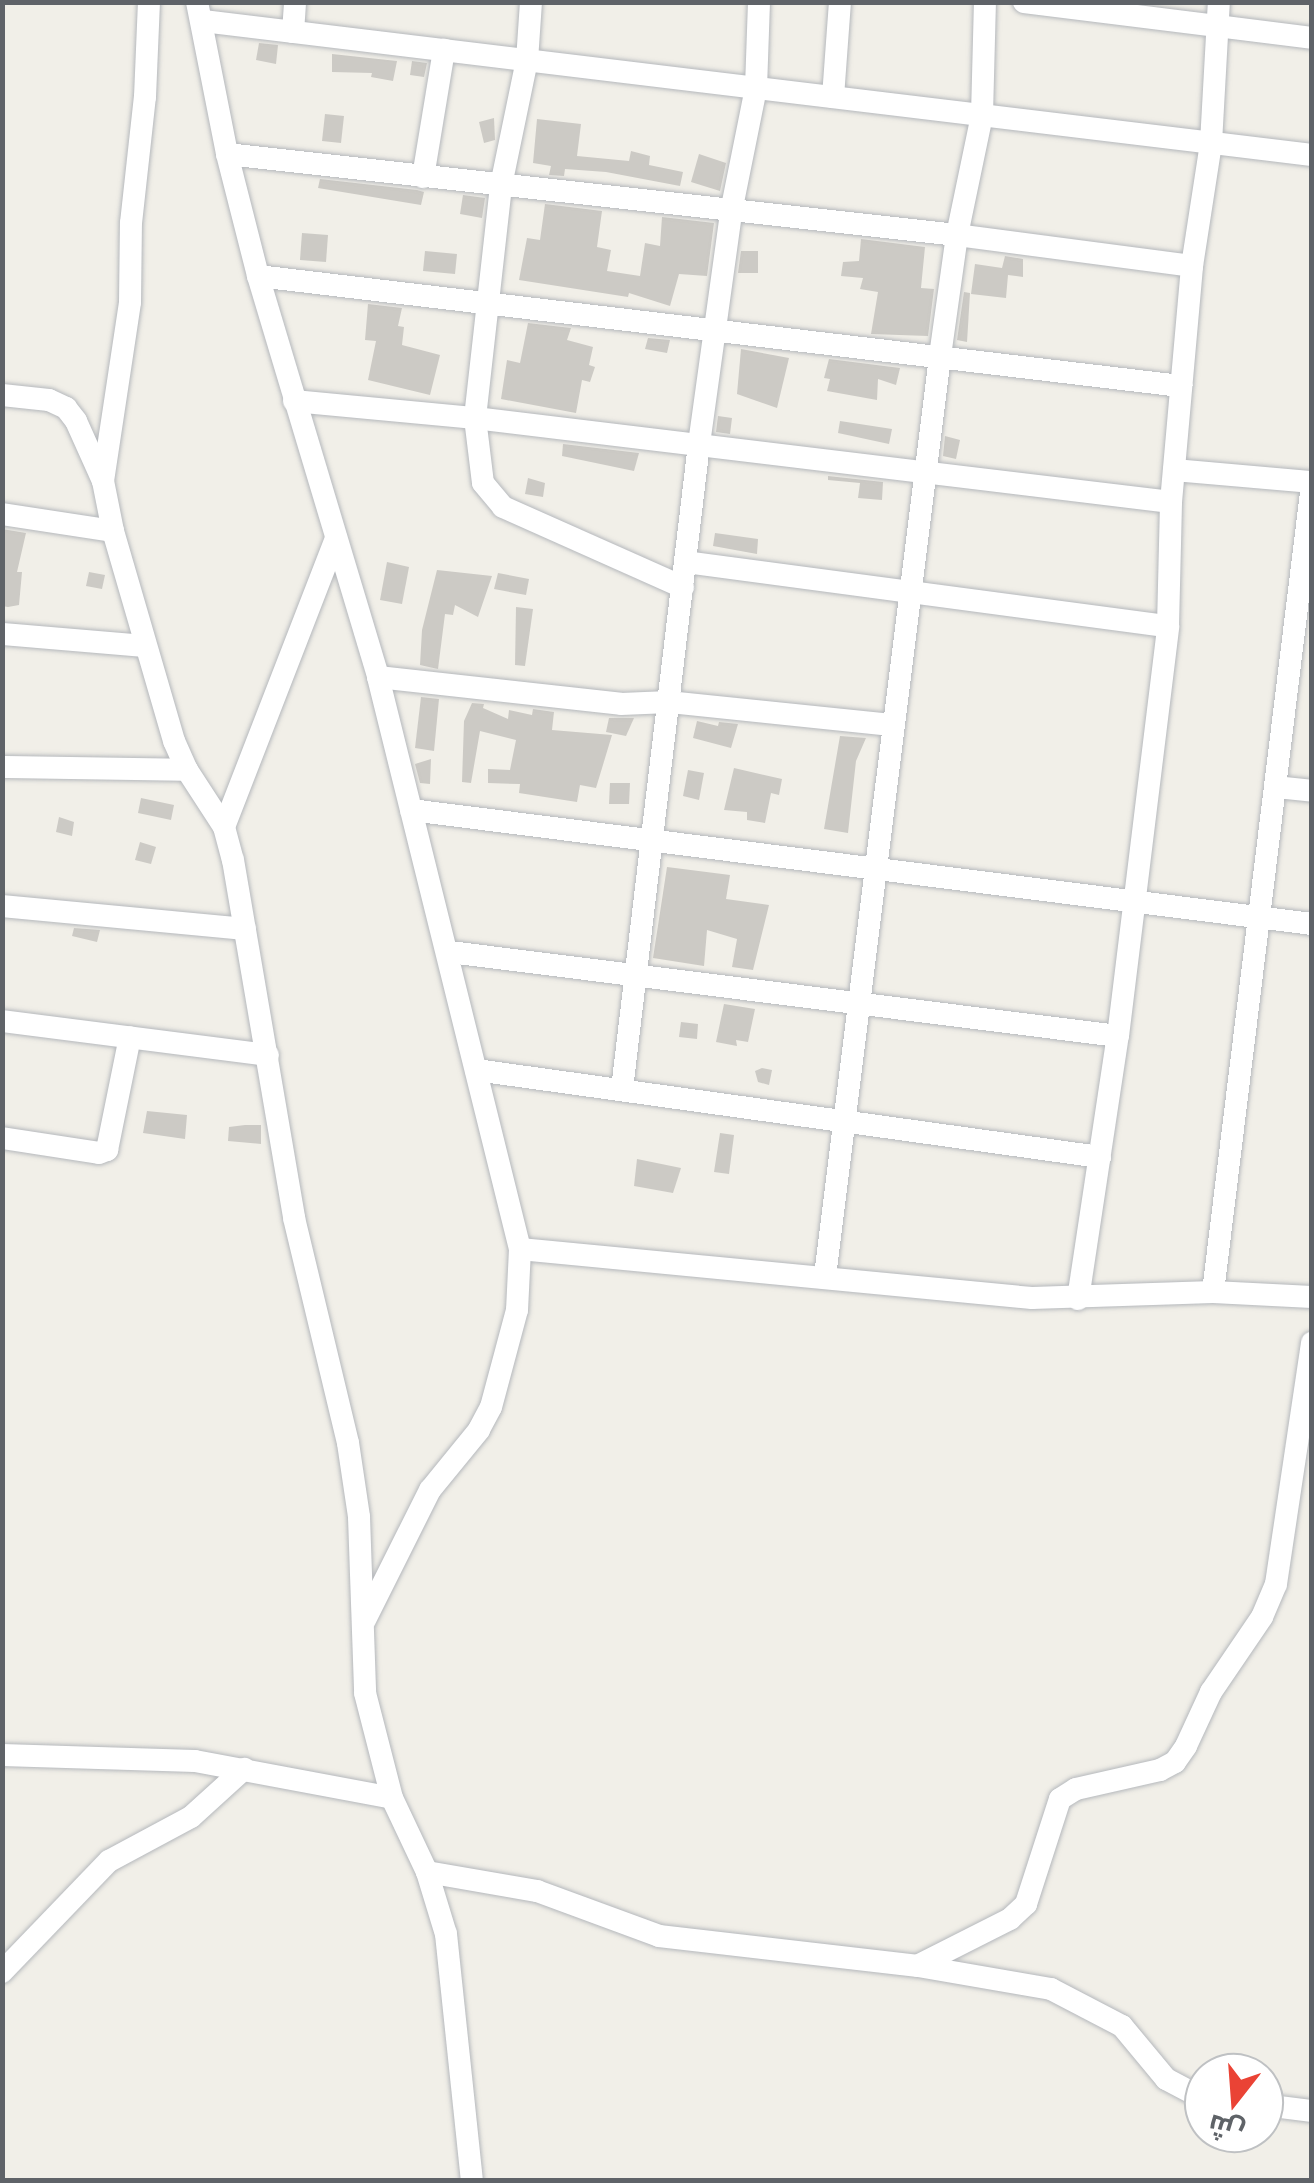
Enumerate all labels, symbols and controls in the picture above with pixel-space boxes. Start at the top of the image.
north arrow [1184,2053,1284,2153]
text: ش [1203,2106,1249,2153]

